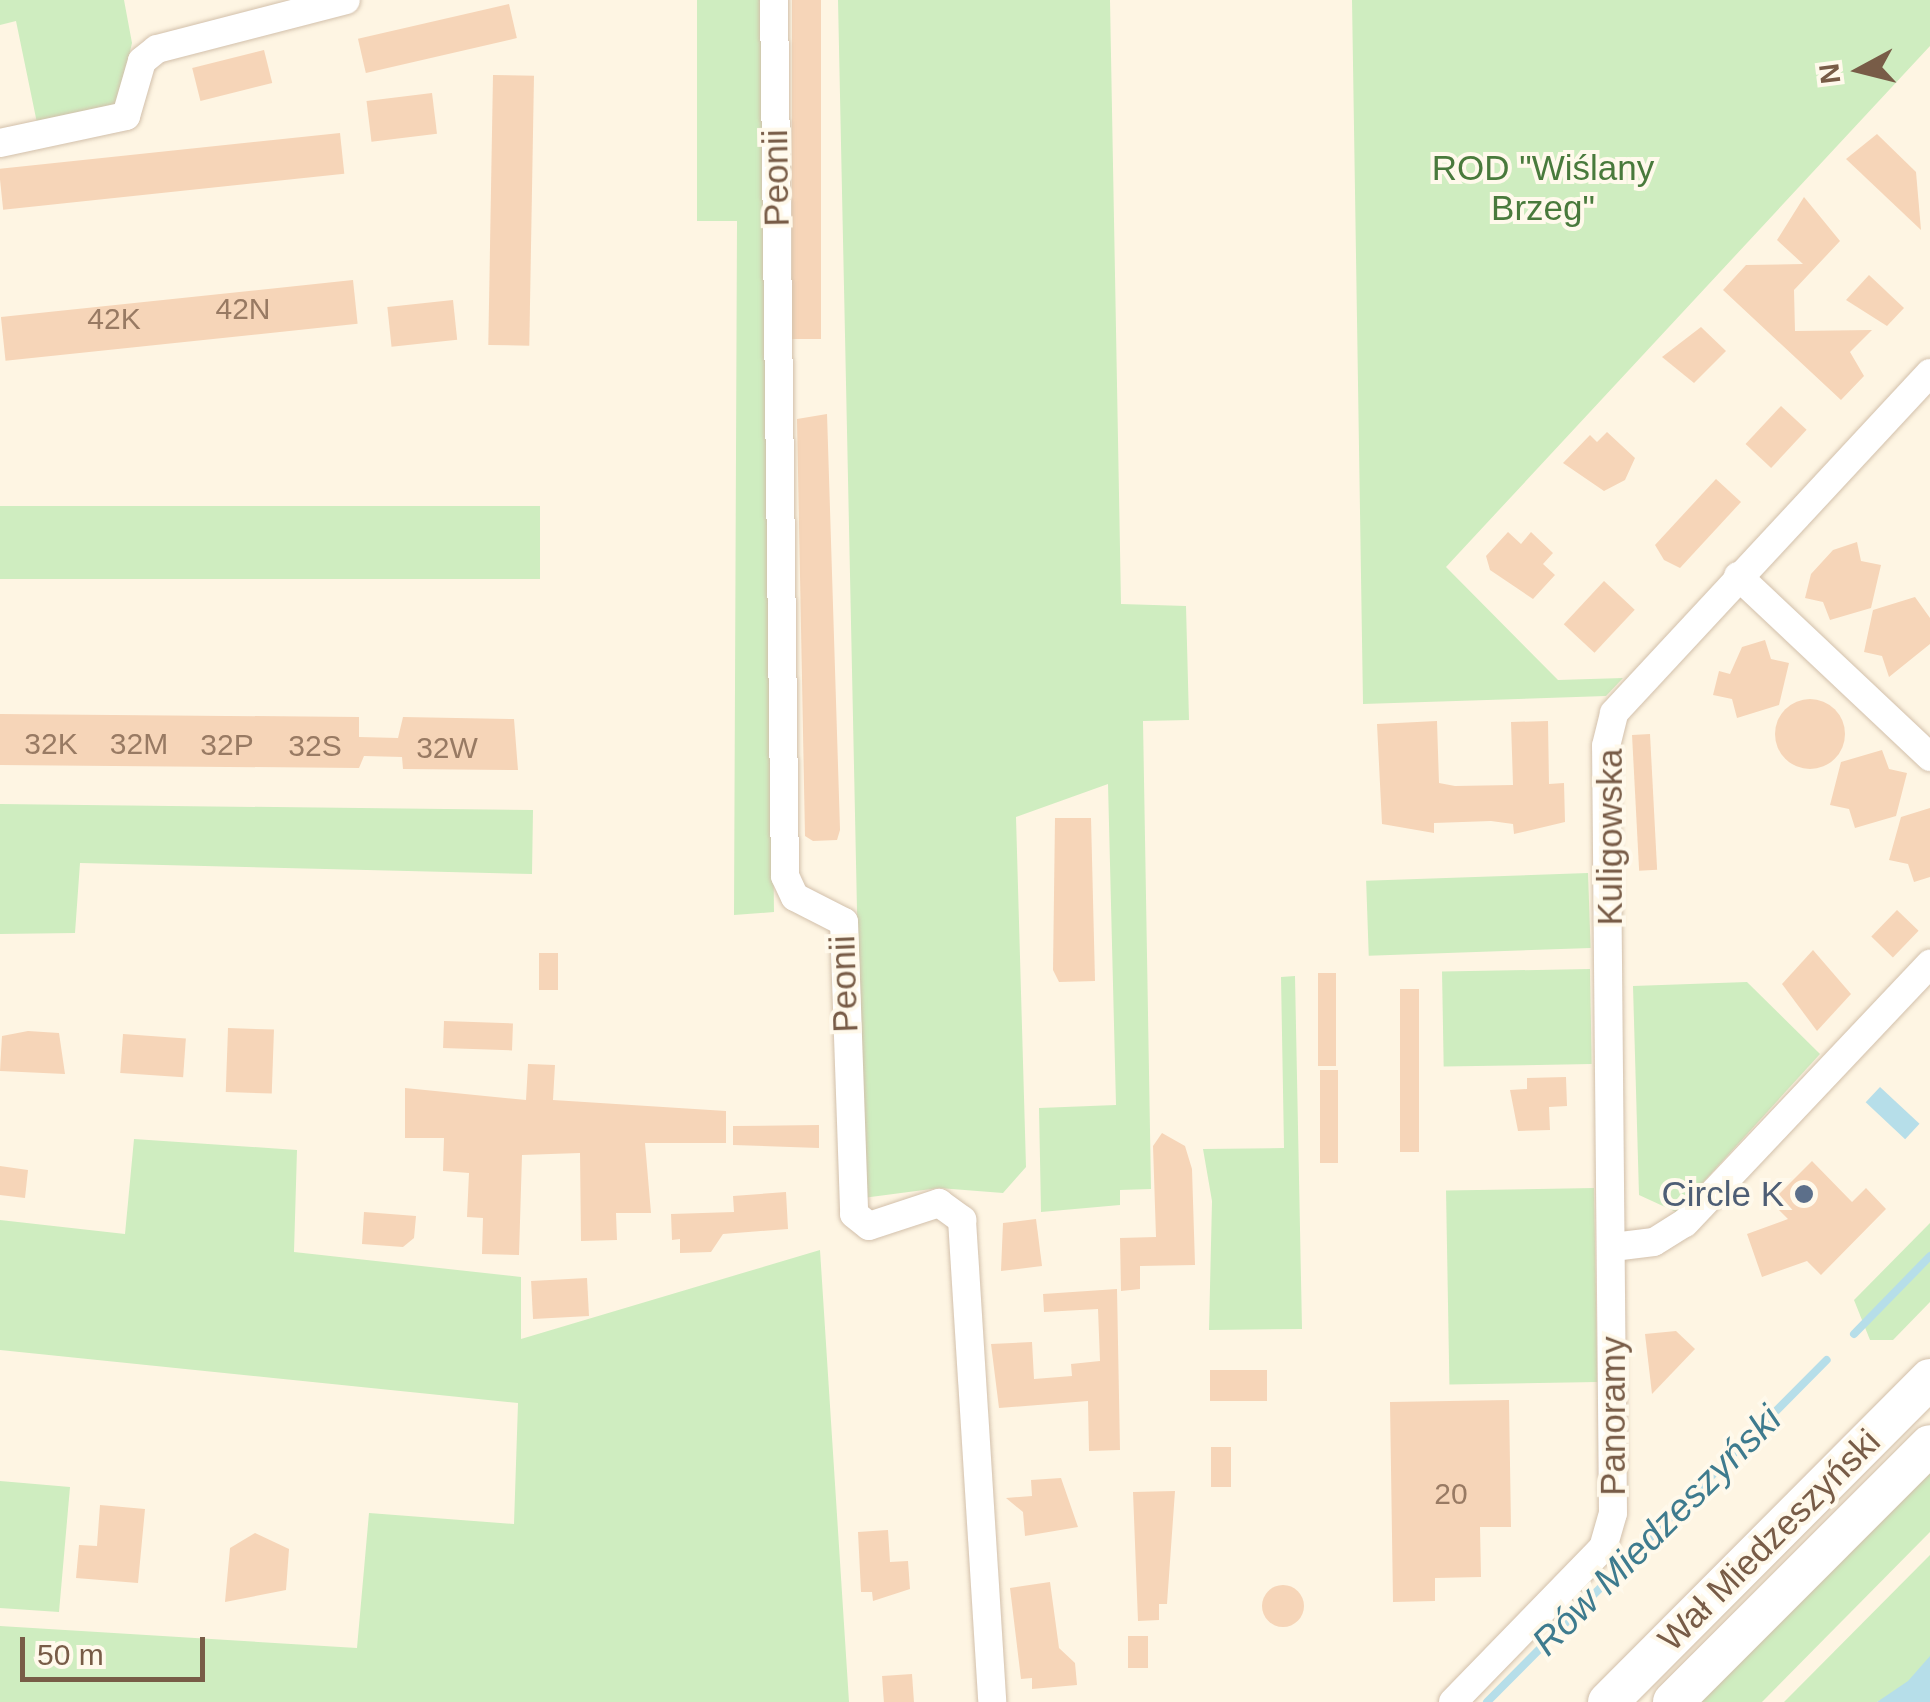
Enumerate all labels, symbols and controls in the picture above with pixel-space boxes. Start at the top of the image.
north arrow [1810,20,1910,120]
text: N [1813,62,1846,86]
street label: Peonii [754,129,798,227]
park label: ROD "Wiślany Brzeg" [1432,147,1654,229]
house number: 42N [215,291,271,327]
house number: 42K [87,301,141,337]
house number: 32K [24,726,78,762]
house number: 32M [110,726,168,762]
house number: 32P [200,727,254,763]
house number: 32S [288,728,342,764]
house number: 32W [416,730,478,766]
street label: Kuligowska [1589,748,1631,926]
street label: Peonii [821,935,867,1033]
place label: Circle K [1661,1173,1784,1215]
marker: Circle K [1793,1183,1815,1205]
street label: Panoramy [1592,1336,1634,1496]
water label: Rów Miedzeszyński [1523,1397,1791,1665]
street label: Wał Miedzeszyński [1649,1420,1889,1660]
house number: 20 [1434,1476,1468,1512]
scale bar [25,1617,210,1679]
text: 50 m [37,1638,104,1671]

